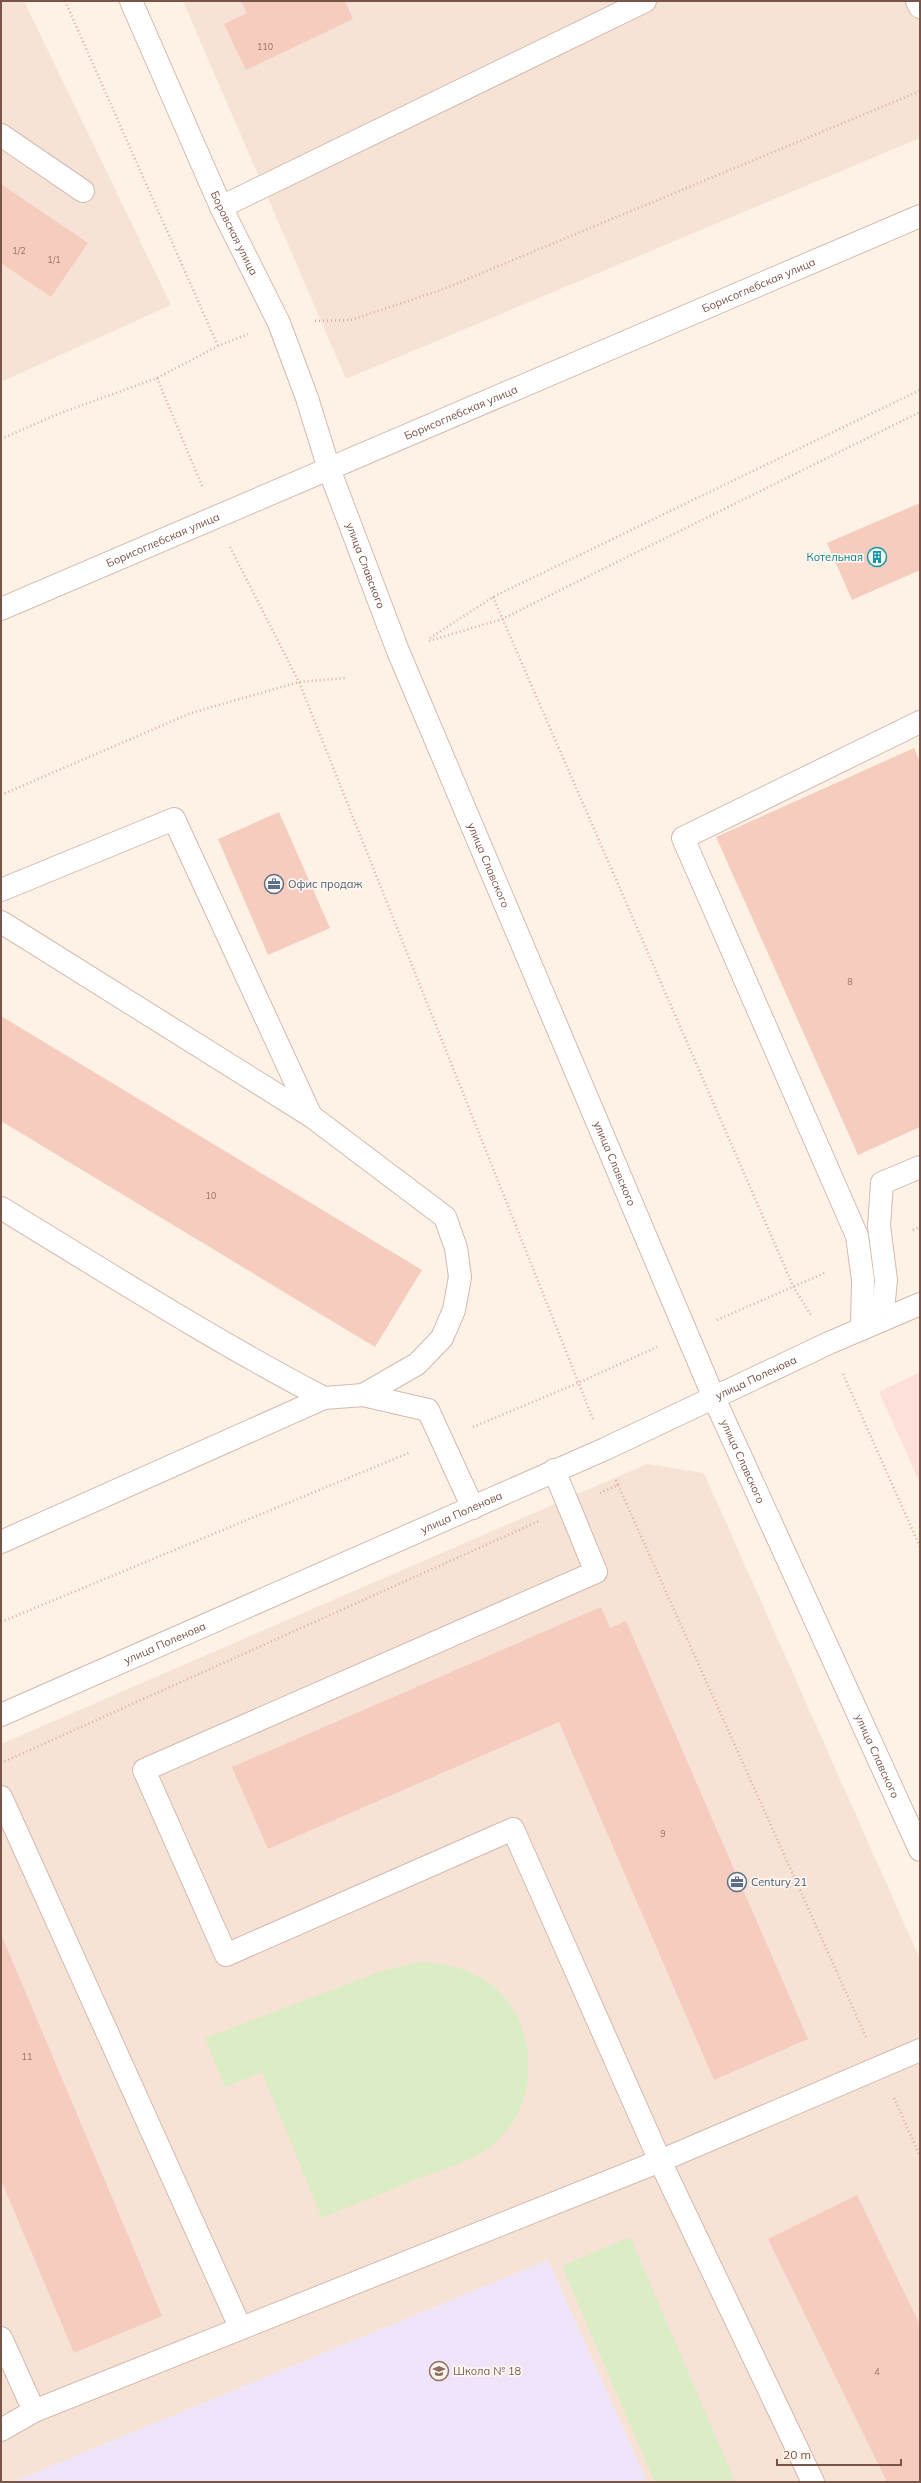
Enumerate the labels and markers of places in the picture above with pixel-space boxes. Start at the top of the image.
building icon: Котельная [866,546,888,568]
place label: Котельная [807,550,863,564]
office icon: Офис продаж [263,873,285,895]
place label: Офис продаж [288,877,362,891]
office icon: Century 21 [726,1871,748,1893]
place label: Century 21 [751,1875,807,1889]
school or university icon: Школа № 18 [428,2360,450,2382]
place label: Школа № 18 [453,2364,522,2378]

